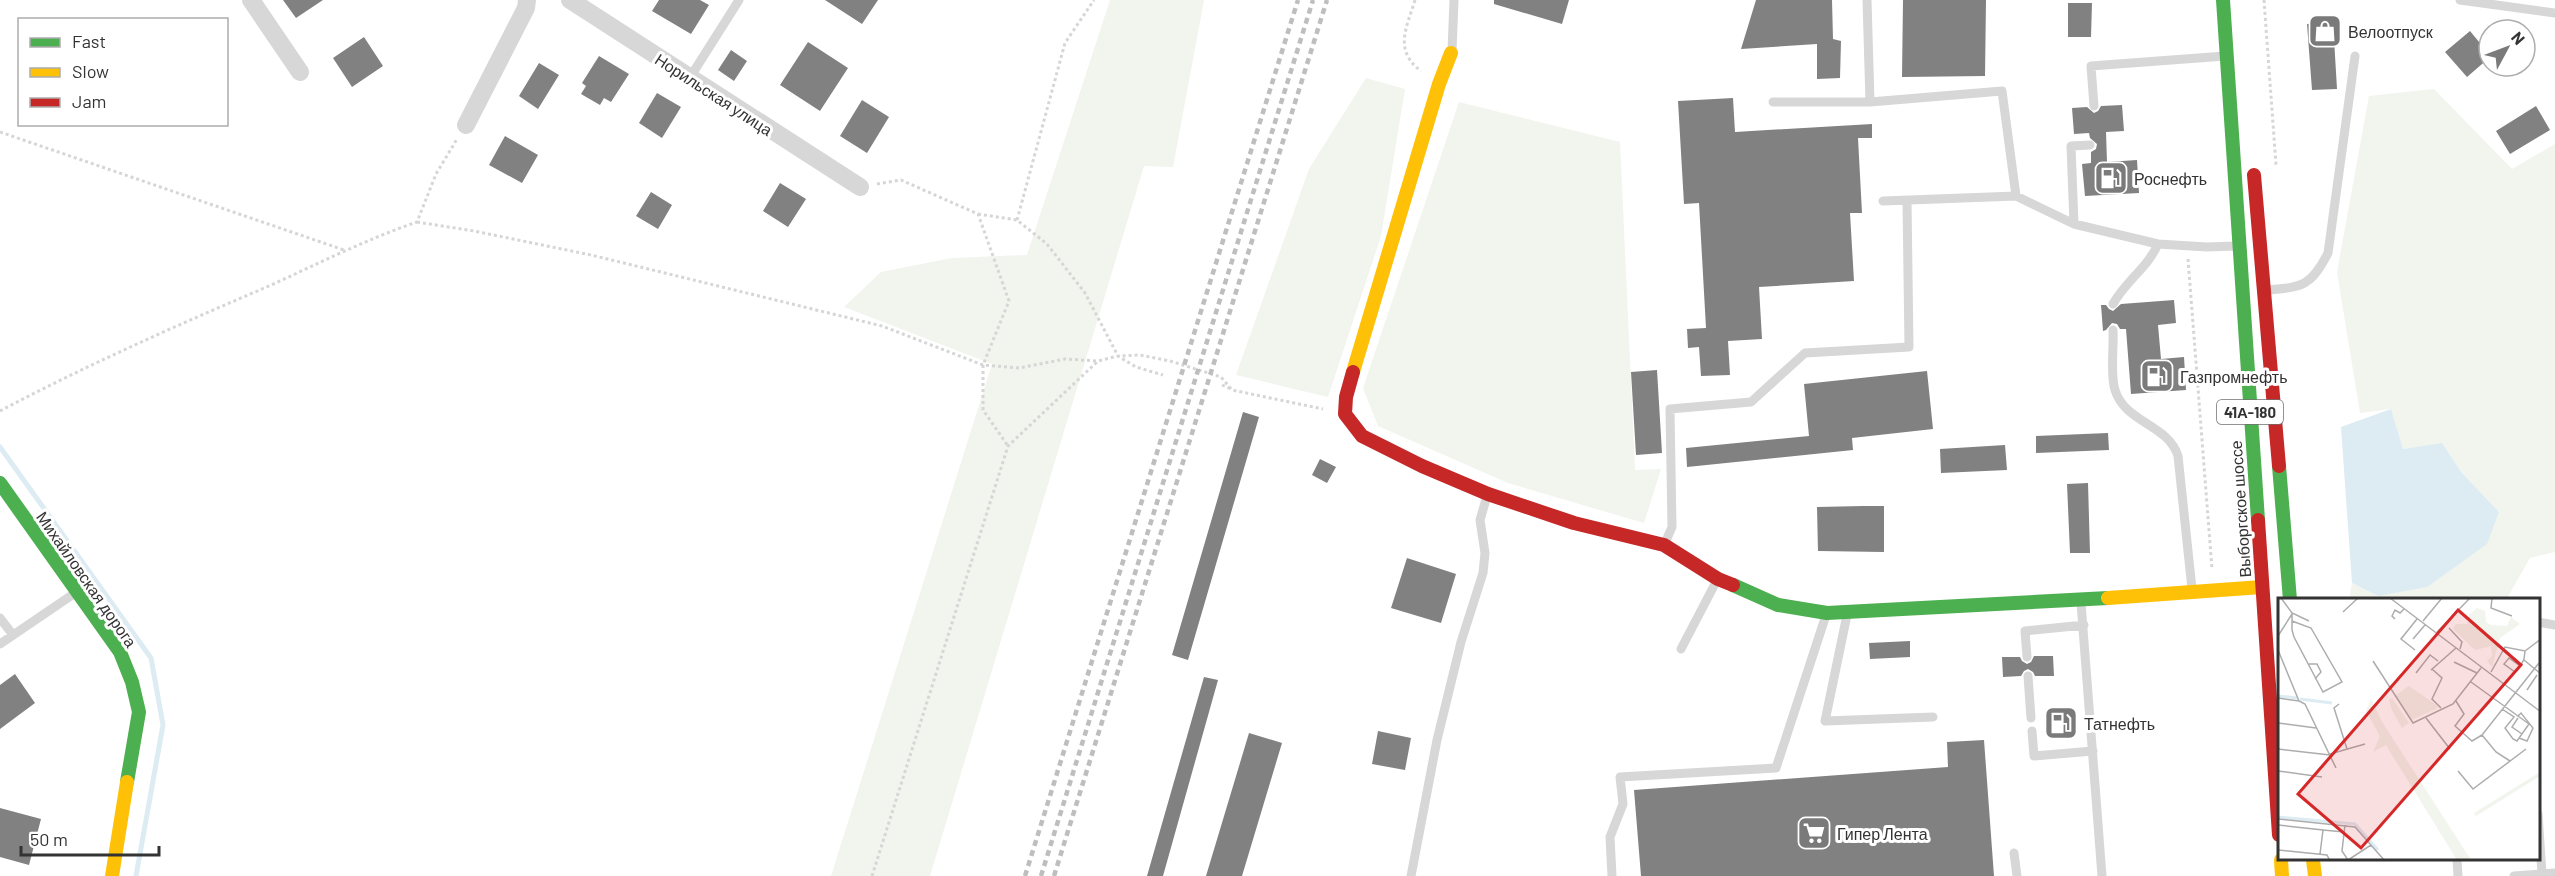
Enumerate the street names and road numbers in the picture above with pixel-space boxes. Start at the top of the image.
street label: Норильская улица [652,49,776,139]
road number: 41А-180 [2217,400,2283,424]
street label: Выборгское шоссе [2226,440,2254,578]
street label: Михайловская дорога [33,508,141,651]

